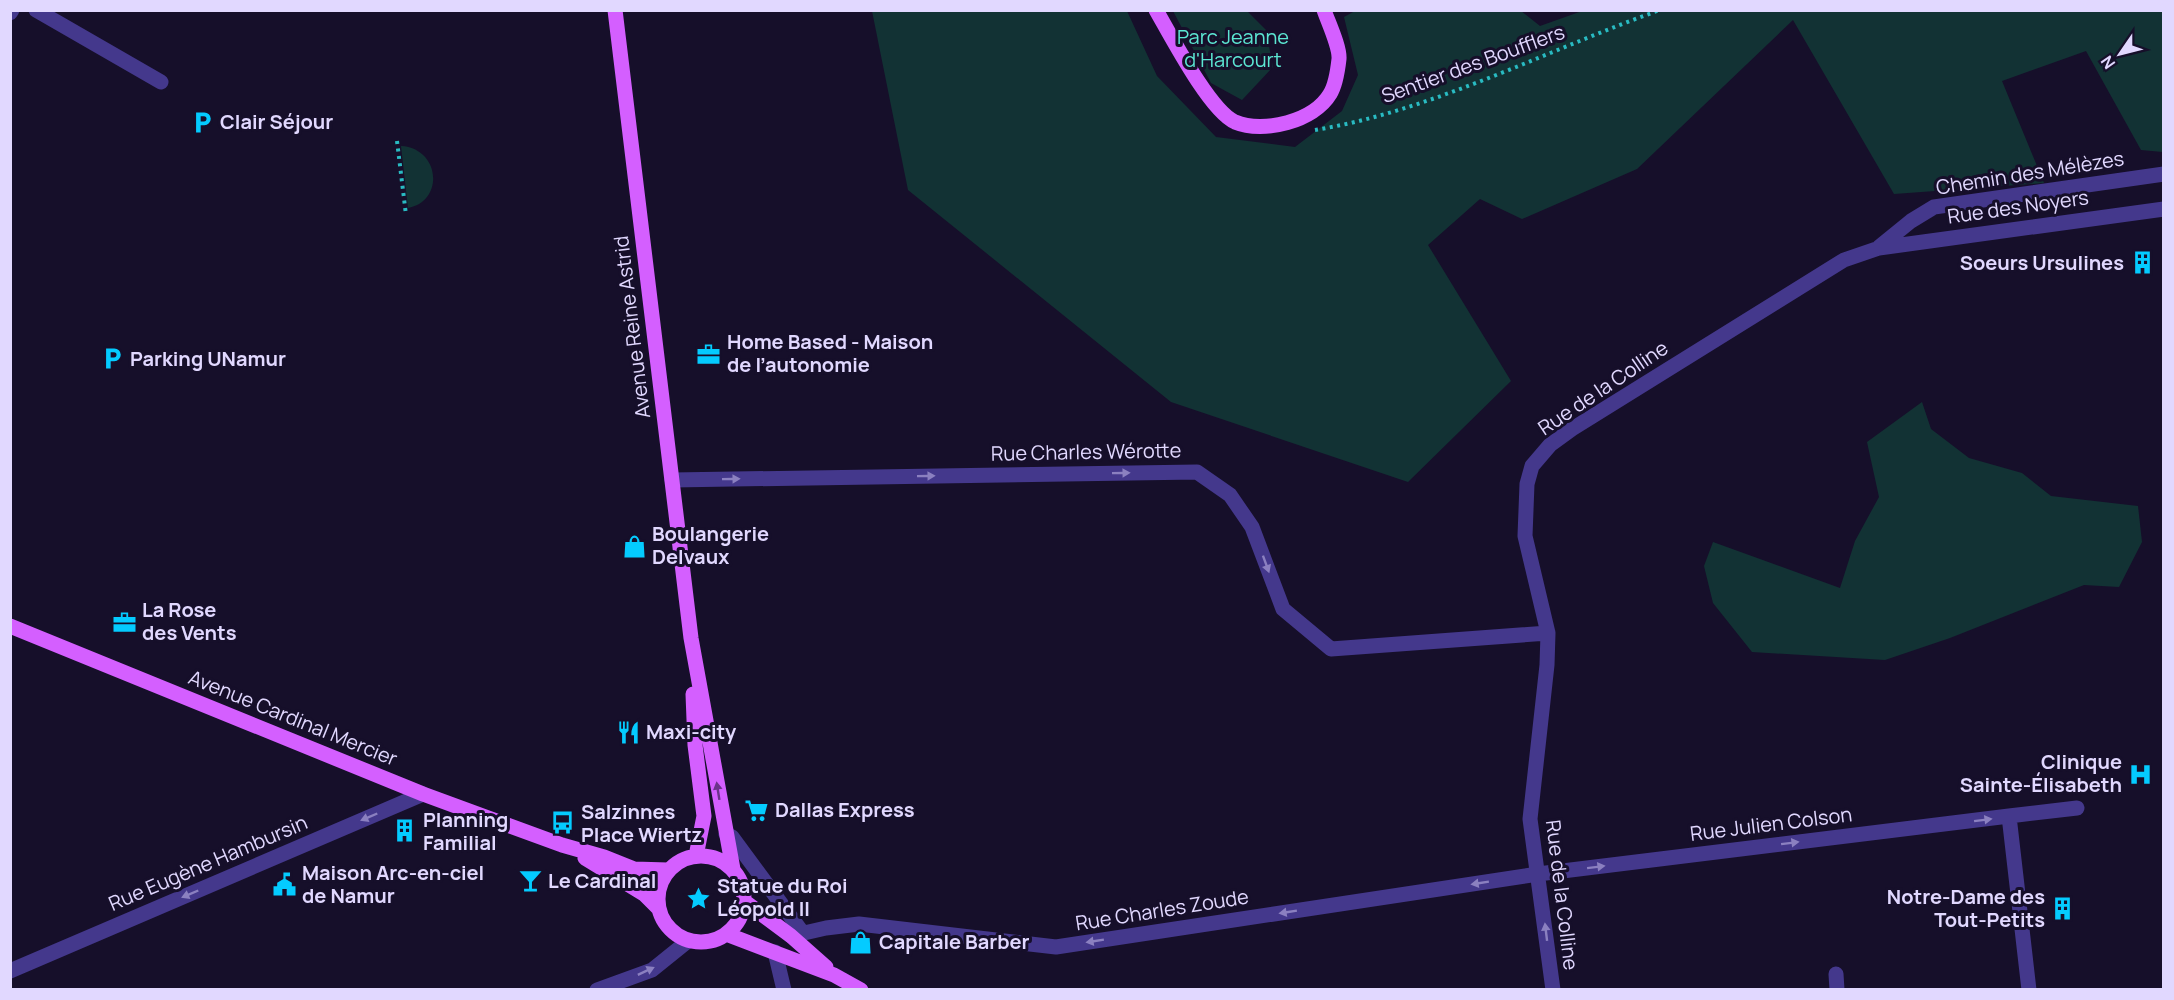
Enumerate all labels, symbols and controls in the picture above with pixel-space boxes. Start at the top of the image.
street label: Sentier des Boufflers [1378,18,1568,109]
park label: Parc Jeanne d'Harcourt [1177,23,1289,73]
north arrow [2090,24,2150,84]
text: N [2095,52,2120,74]
place label: Clair Séjour [220,108,333,135]
parking icon: Clair Séjour [189,109,215,135]
street label: Chemin des Mélèzes [1934,144,2126,201]
street label: Rue des Noyers [1945,183,2090,230]
street label: Avenue Reine Astrid [607,234,656,420]
place label: Soeurs Ursulines [1960,249,2124,276]
building icon: Soeurs Ursulines [2129,250,2155,276]
place label: Home Based - Maison de l’autonomie [727,328,933,378]
street label: Rue de la Colline [1533,334,1673,441]
office icon: Home Based - Maison de l’autonomie [696,341,722,367]
place label: Parking UNamur [130,345,286,372]
parking icon: Parking UNamur [99,346,125,372]
street label: Rue Charles Wérotte [991,436,1181,467]
one-way arrow [1111,468,1130,478]
one-way arrow [916,471,935,481]
one-way arrow [721,474,740,483]
place label: Boulangerie Delvaux [652,520,769,570]
shop icon: Boulangerie Delvaux [621,533,647,559]
one-way arrow [1261,555,1271,573]
place label: La Rose des Vents [142,596,237,646]
office icon: La Rose des Vents [111,609,137,635]
street label: Avenue Cardinal Mercier [185,663,402,772]
place label: Maxi-city [646,718,737,745]
restaurant icon: Maxi-city [615,719,641,745]
place label: Clinique Sainte-Élisabeth [1960,748,2122,798]
hospital icon: Clinique Sainte-Élisabeth [2127,761,2153,787]
one-way arrow [713,781,722,800]
place label: Dallas Express [775,796,915,823]
supermarket icon: Dallas Express [744,797,770,823]
place label: Salzinnes Place Wiertz [581,798,702,848]
street label: Rue Julien Colson [1688,800,1853,847]
place label: Planning Familial [423,806,508,856]
street label: Rue Eugène Hambursin [104,808,311,917]
bus stop icon: Salzinnes Place Wiertz [550,810,576,836]
one-way arrow [360,813,378,822]
one-way arrow [1974,815,1993,824]
building icon: Planning Familial [392,818,418,844]
street label: Rue de la Colline [1540,818,1585,972]
one-way arrow [1780,839,1799,848]
place label: Maison Arc-en-ciel de Namur [302,859,484,909]
one-way arrow [1587,862,1606,872]
place label: Le Cardinal [548,867,656,894]
bar icon: Le Cardinal [517,868,543,894]
public building icon: Maison Arc-en-ciel de Namur [271,871,297,897]
place label: Statue du Roi Léopold II [717,872,848,922]
one-way arrow [1471,878,1490,887]
street label: Rue Charles Zoude [1073,882,1251,937]
place label: Notre-Dame des Tout-Petits [1887,883,2045,933]
place icon: Statue du Roi Léopold II [686,885,712,911]
one-way arrow [181,890,199,899]
building icon: Notre-Dame des Tout-Petits [2050,895,2076,921]
one-way arrow [1278,908,1297,917]
one-way arrow [1541,922,1550,941]
place label: Capitale Barber [879,928,1030,955]
shop icon: Capitale Barber [848,929,874,955]
one-way arrow [1085,937,1104,946]
one-way arrow [637,967,655,977]

